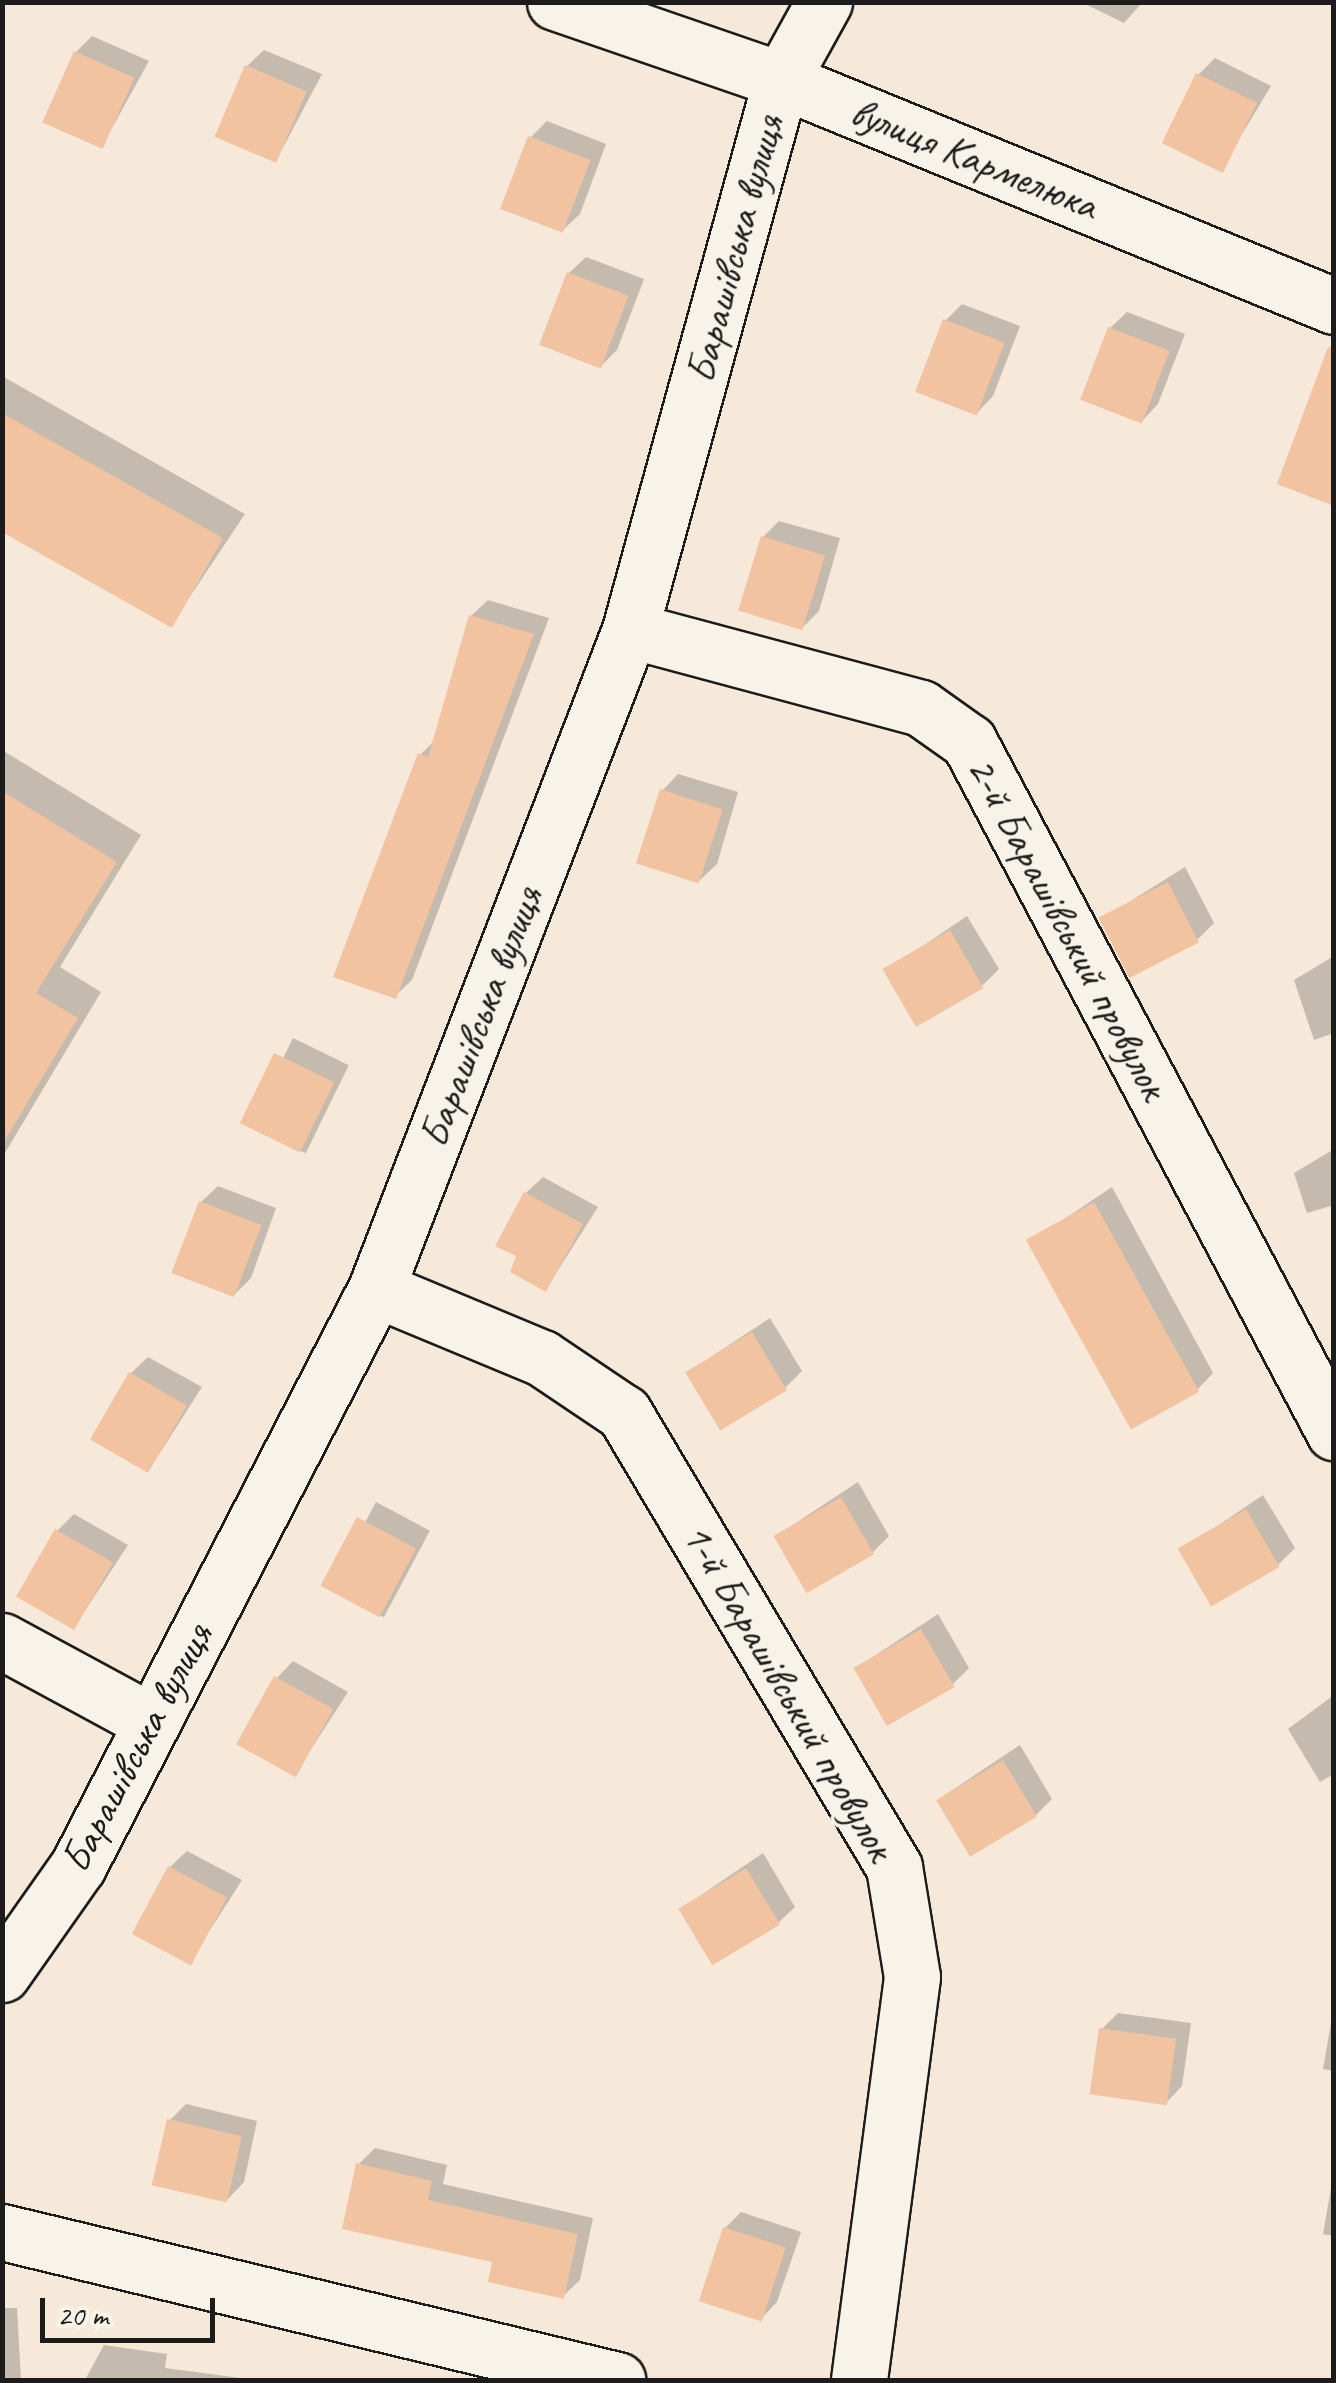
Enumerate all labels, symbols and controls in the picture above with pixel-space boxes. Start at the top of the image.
street label: вулиця Кармелюка [843,87,1105,231]
street label: Барашівська вулиця [675,109,795,389]
street label: 2-й Барашівський провулок [955,748,1179,1108]
street label: Барашівська вулиця [408,879,554,1155]
street label: 1-й Барашівський провулок [671,1514,905,1870]
street label: Барашівська вулиця [50,1614,224,1882]
scale bar [45,2278,220,2340]
text: 20 m [57,2296,108,2334]

